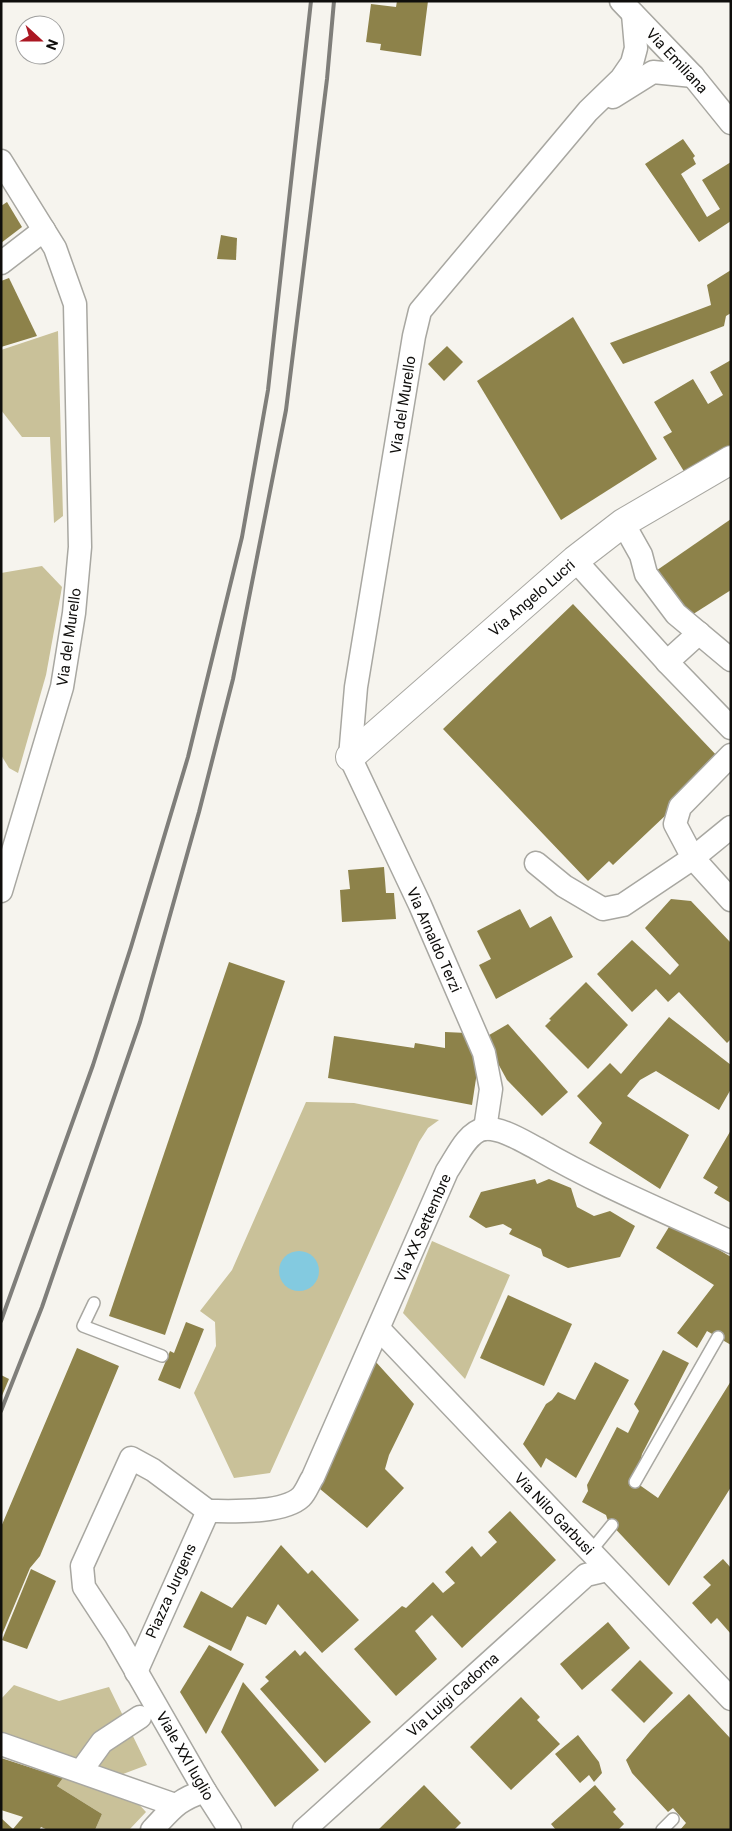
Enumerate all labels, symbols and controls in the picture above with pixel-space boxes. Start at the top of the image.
north arrow [15,15,65,65]
street label: Via Emiliana [642,25,712,97]
text: N [43,37,61,52]
street label: Via del Murello [386,355,420,455]
street label: Via Angelo Lucri [485,556,579,640]
street label: Via del Murello [53,587,85,687]
street label: Via Arnaldo Terzi [403,885,465,995]
street label: Via XX Settembre [391,1171,455,1285]
street label: Via Nilo Garbusi [510,1469,598,1559]
street label: Piazza Jurgens [142,1541,200,1641]
street label: Via Luigi Cadorna [403,1649,503,1741]
street label: Viale XXI luglio [152,1708,218,1804]

